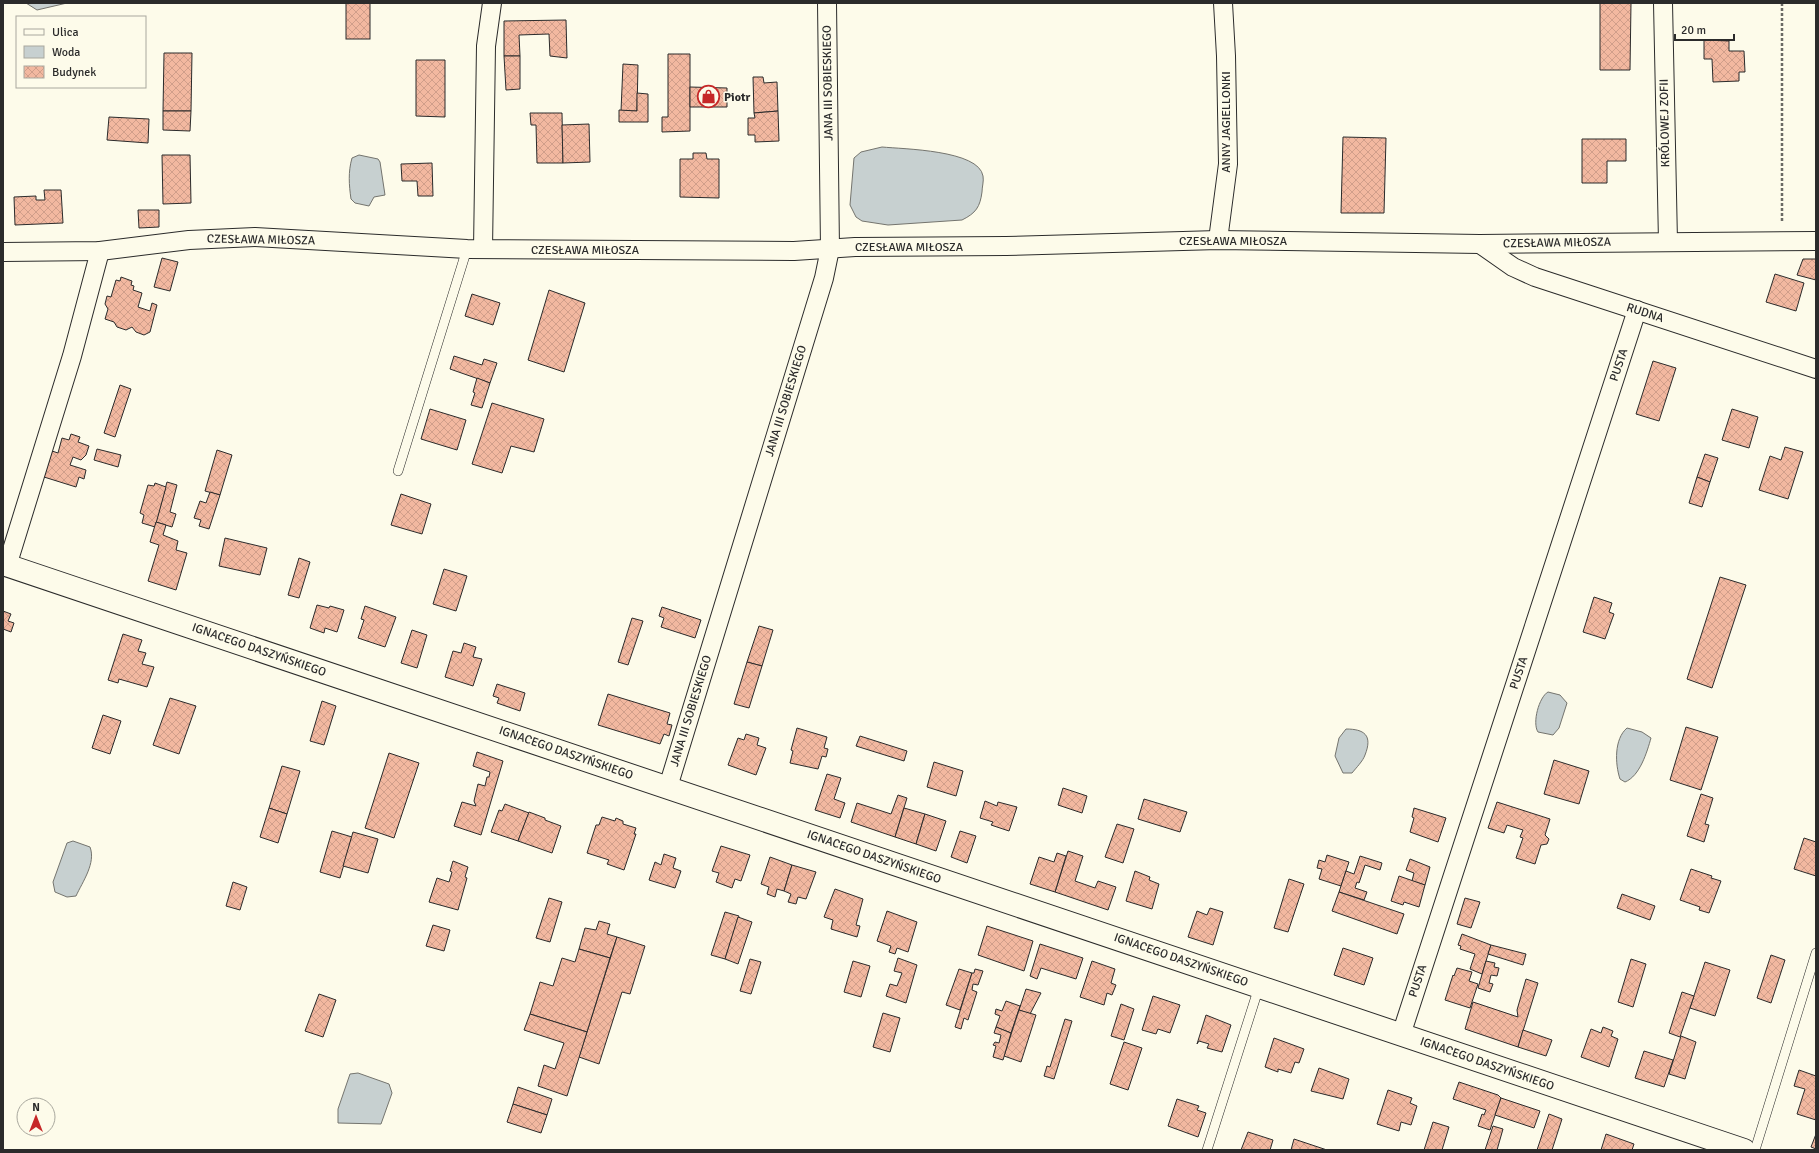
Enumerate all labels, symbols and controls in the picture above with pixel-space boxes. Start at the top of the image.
legend [16,16,146,88]
scale bar [1675,16,1734,42]
text: 20 m [1681,23,1706,38]
text: Ulica [52,25,79,40]
street label: JANA III SOBIESKIEGO [819,25,837,141]
text: Woda [52,45,80,60]
text: Budynek [52,65,96,80]
street label: ANNY JAGIELLONKI [1219,71,1234,173]
street label: KRÓLOWEJ ZOFII [1657,79,1673,167]
shop icon: Piotr [696,84,722,110]
place label: Piotr [724,90,750,105]
street label: CZESŁAWA MIŁOSZA [207,232,316,248]
street label: CZESŁAWA MIŁOSZA [1179,234,1288,249]
street label: CZESŁAWA MIŁOSZA [1503,235,1612,251]
street label: CZESŁAWA MIŁOSZA [855,240,964,255]
street label: CZESŁAWA MIŁOSZA [531,243,640,258]
street label: RUDNA [1624,300,1666,326]
street label: JANA III SOBIESKIEGO [762,343,810,458]
street label: PUSTA [1607,346,1632,383]
street label: IGNACEGO DASZYŃSKIEGO [190,620,328,680]
street label: JANA III SOBIESKIEGO [667,653,715,768]
street label: PUSTA [1507,654,1532,691]
street label: IGNACEGO DASZYŃSKIEGO [497,723,635,783]
street label: IGNACEGO DASZYŃSKIEGO [805,827,943,887]
street label: IGNACEGO DASZYŃSKIEGO [1112,930,1250,990]
street label: PUSTA [1406,962,1431,999]
street label: IGNACEGO DASZYŃSKIEGO [1418,1034,1556,1094]
north arrow [16,1097,56,1137]
text: N [32,1101,40,1114]

